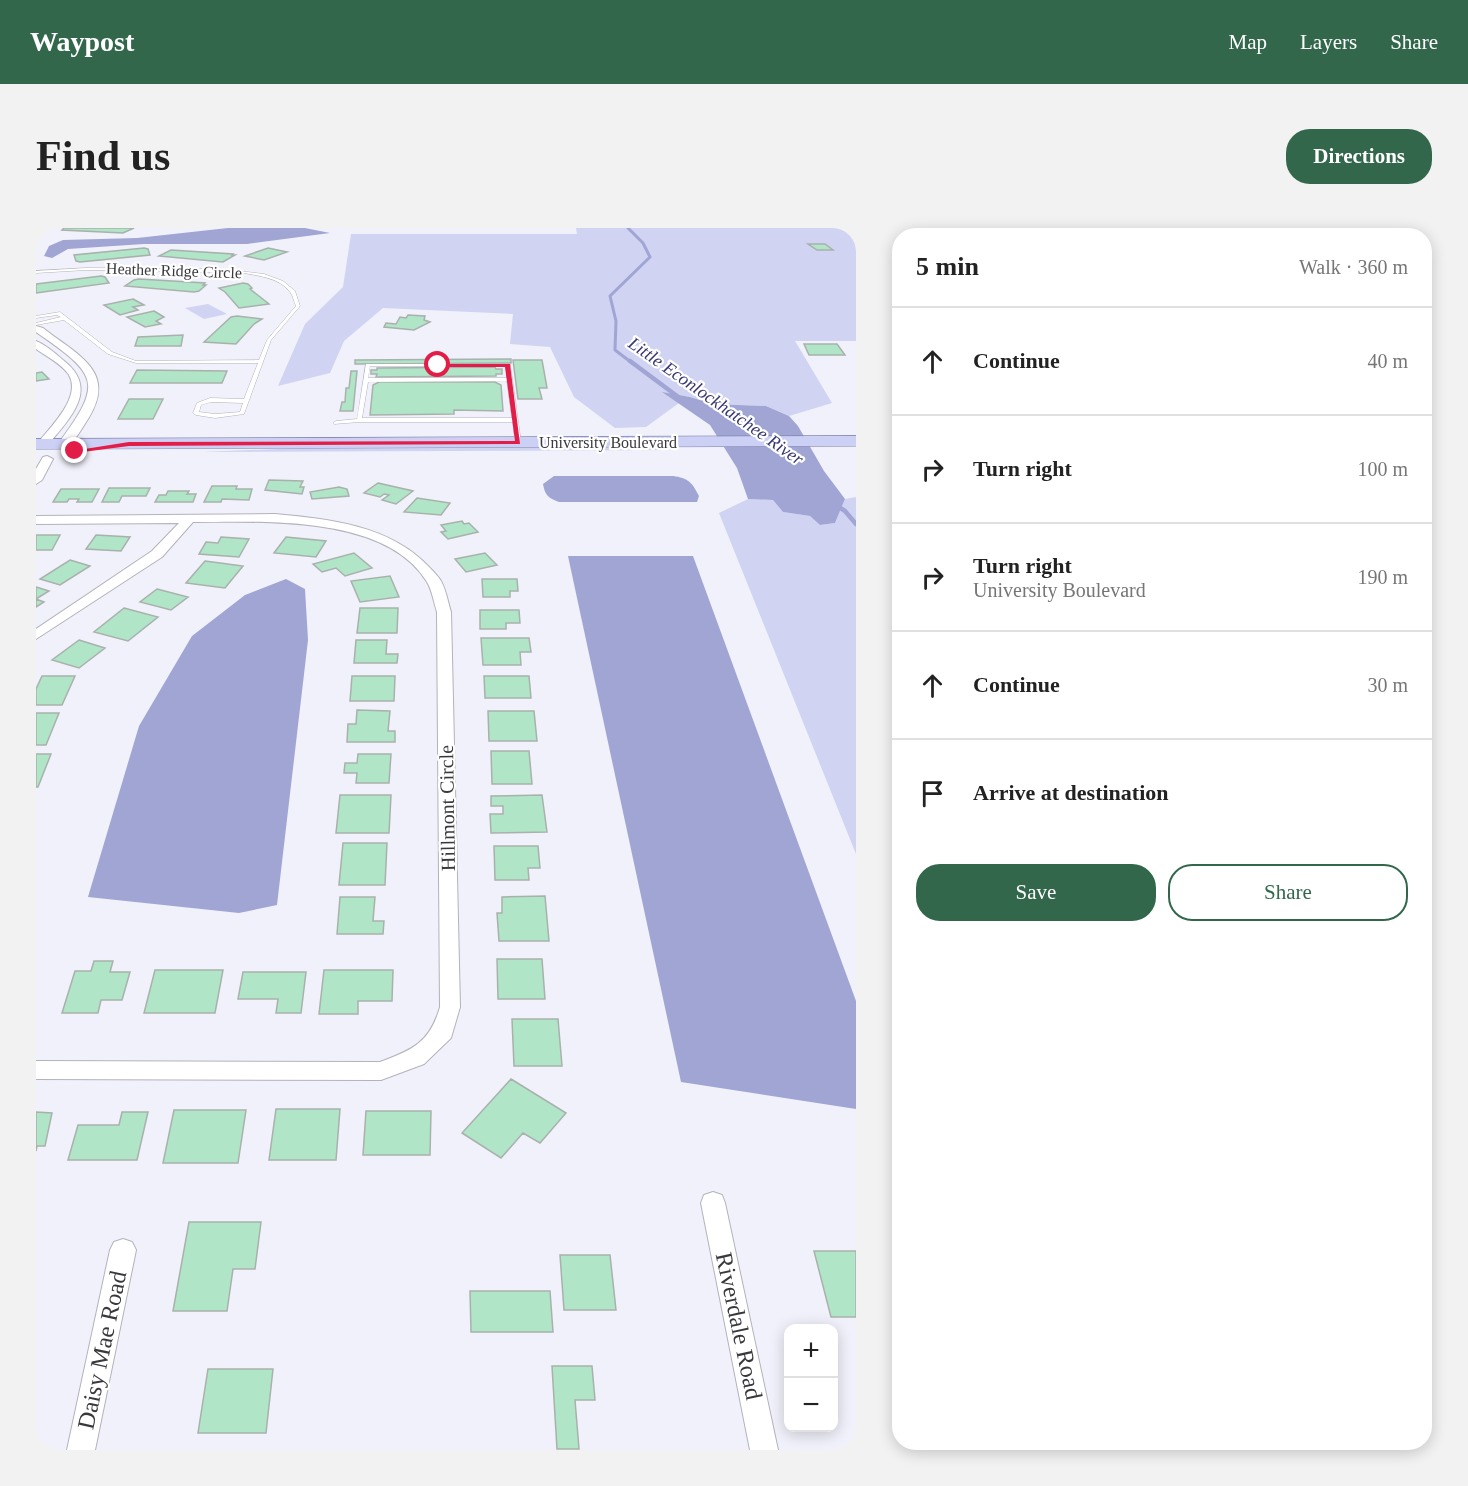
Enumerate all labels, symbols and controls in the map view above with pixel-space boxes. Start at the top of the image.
text: Waypost [30,26,134,57]
text: Map [1229,30,1267,54]
text: Layers [1300,30,1357,54]
text: Share [1390,30,1438,54]
button: Directions [1286,129,1432,184]
text: Find us [36,133,170,179]
text: 5 min [916,252,979,281]
text: Walk · 360 m [1299,256,1408,278]
street label: Heather Ridge Circle [106,260,242,282]
water label: Little Econlockhatchee River [624,332,808,470]
icon: ahead [916,345,949,378]
text: Continue [973,348,1060,373]
text: 40 m [1367,350,1408,372]
route start [424,351,450,377]
street label: University Boulevard [539,434,677,452]
route end [61,437,87,463]
icon: right [916,453,949,486]
text: Turn right [973,456,1072,481]
text: 100 m [1357,458,1408,480]
text: Turn right [973,553,1072,578]
icon: right [916,561,949,594]
text: 190 m [1357,566,1408,588]
text: University Boulevard [973,579,1146,601]
icon: ahead [916,669,949,702]
text: Continue [973,672,1060,697]
text: 30 m [1367,674,1408,696]
street label: Hillmont Circle [435,745,459,871]
icon: arrive [916,777,949,810]
text: Arrive at destination [973,780,1169,805]
button: Save [916,864,1156,921]
button: Share [1168,864,1408,921]
street label: Riverdale Road [711,1250,767,1402]
street label: Daisy Mae Road [73,1268,131,1432]
map controls [784,1324,838,1432]
button: + [784,1324,838,1378]
button: − [784,1378,838,1432]

